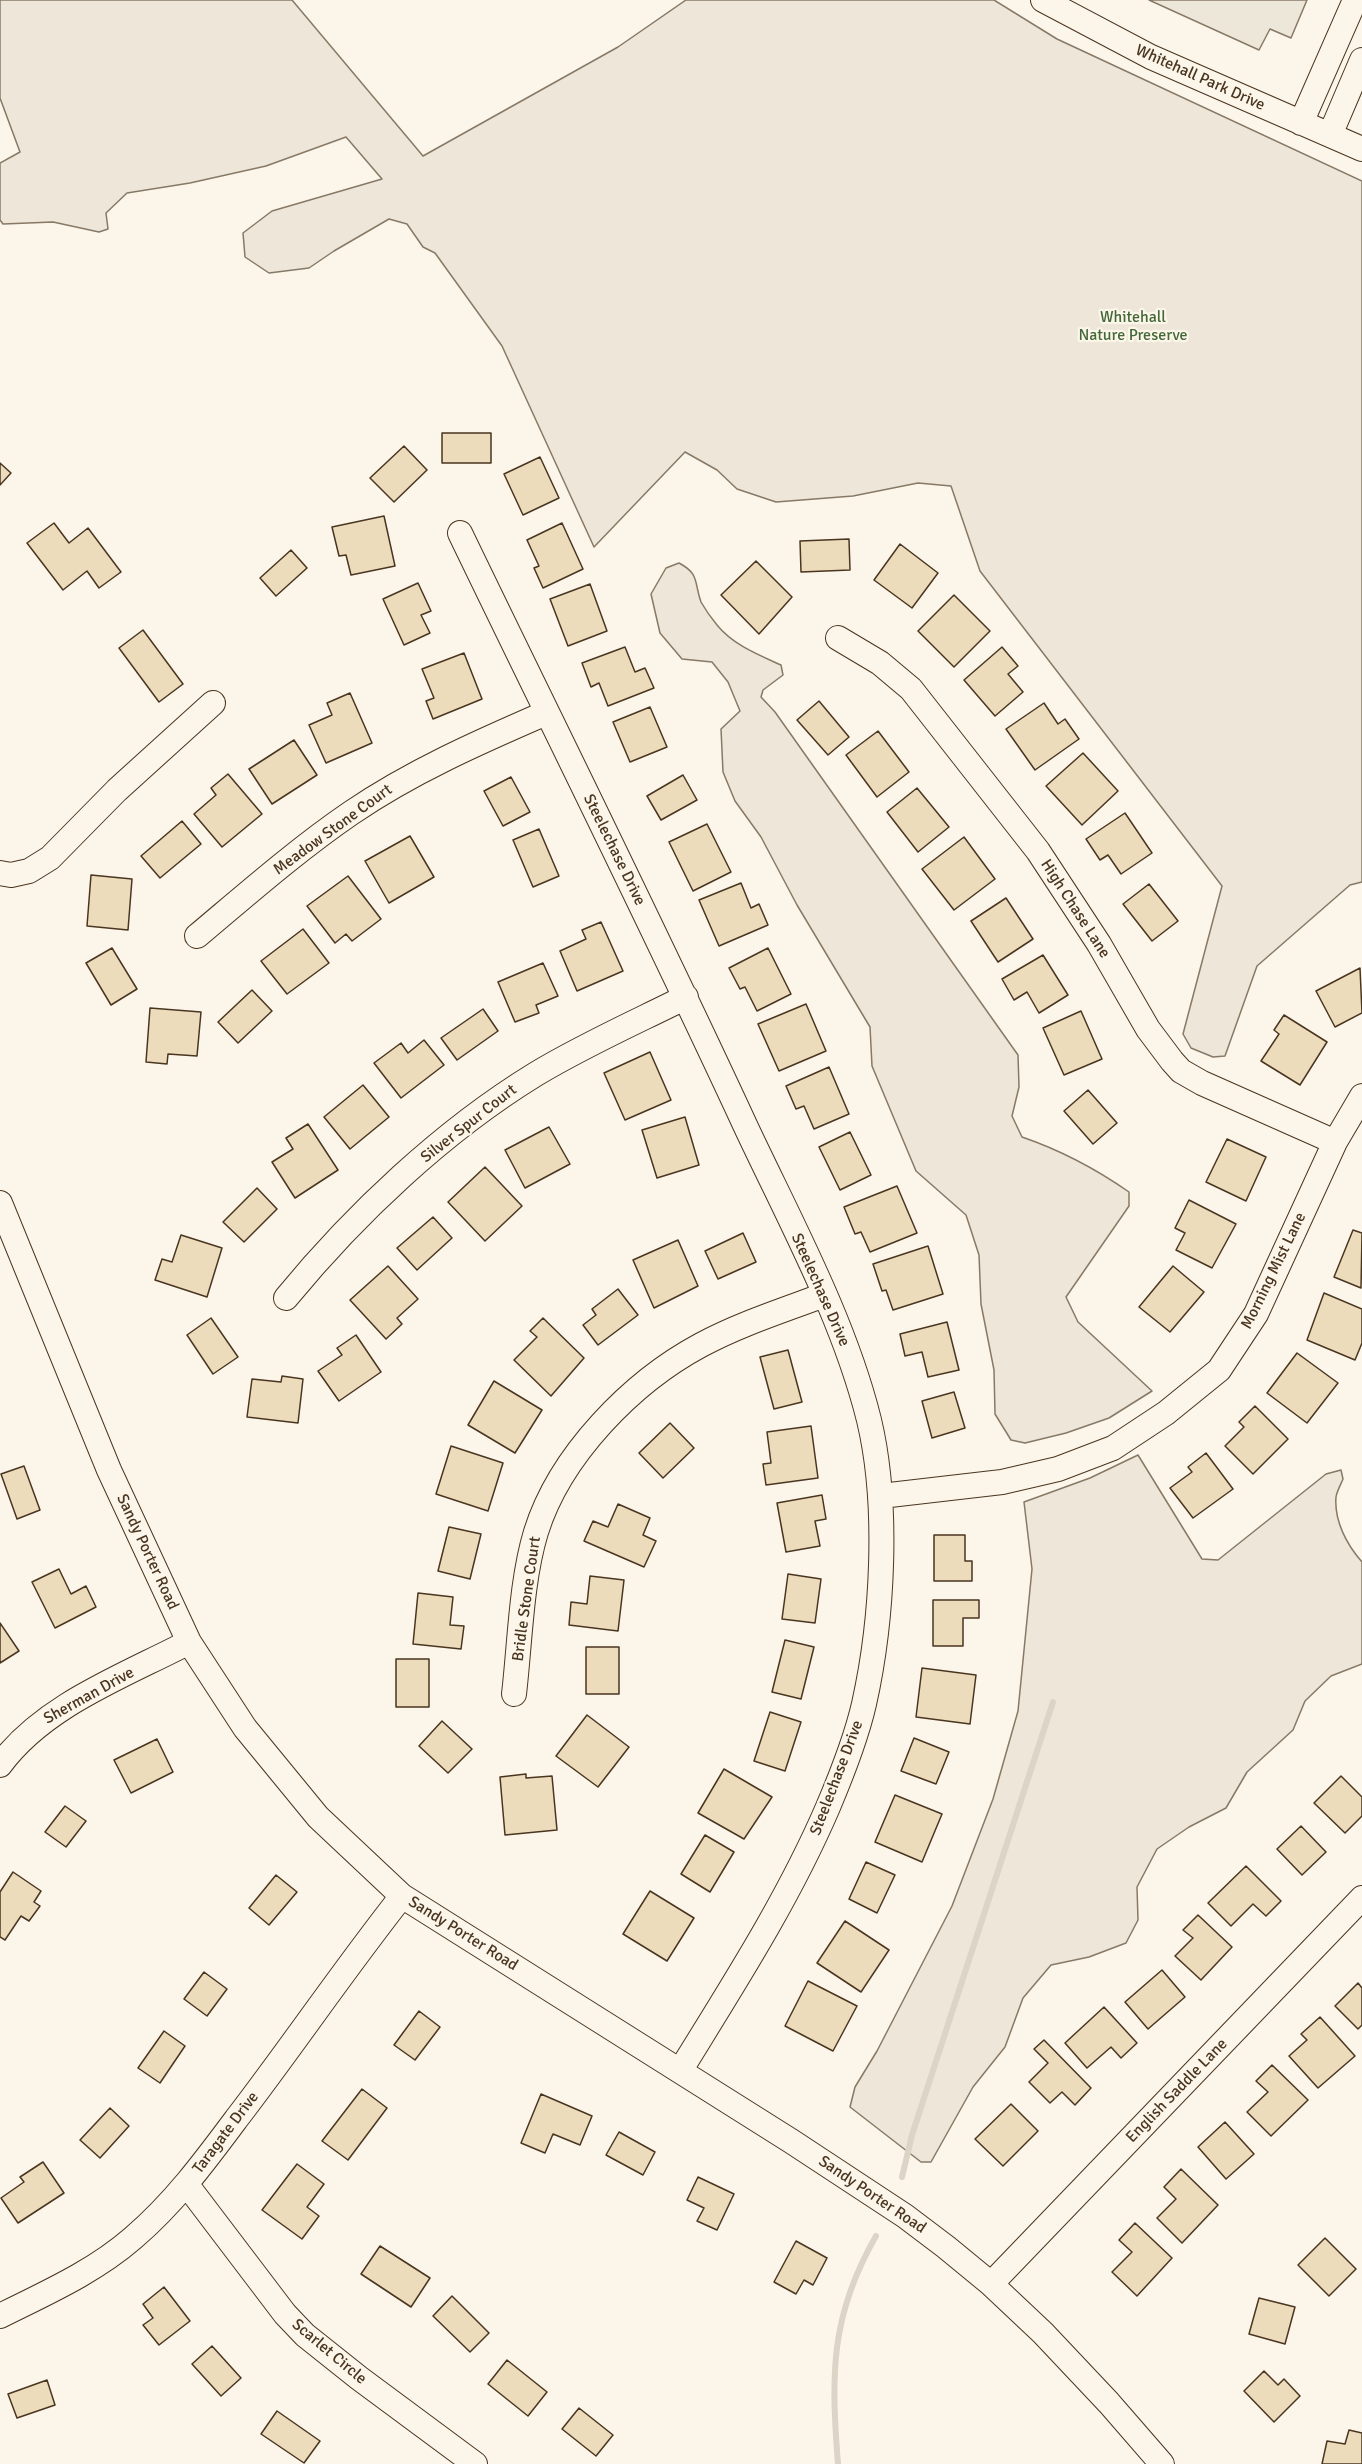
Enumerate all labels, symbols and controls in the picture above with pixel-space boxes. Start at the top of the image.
street label: Whitehall Park Drive [1132,41,1268,115]
park label: Whitehall Nature Preserve [1078,308,1188,346]
street label: Meadow Stone Court [270,780,396,880]
street label: Steelechase Drive [579,791,649,909]
street label: High Chase Lane [1036,856,1114,962]
street label: Silver Spur Court [417,1081,521,1167]
street label: Morning Mist Lane [1237,1210,1311,1332]
street label: Steelechase Drive [787,1231,853,1349]
street label: Sandy Porter Road [112,1491,182,1613]
street label: Bridle Stone Court [509,1535,545,1663]
street label: Sherman Drive [40,1663,138,1729]
street label: Steelechase Drive [806,1718,868,1838]
street label: Sandy Porter Road [405,1893,521,1975]
street label: English Saddle Lane [1122,2035,1232,2147]
street label: Taragate Drive [189,2088,263,2178]
street label: Sandy Porter Road [815,2152,929,2238]
street label: Scarlet Circle [288,2315,370,2389]

